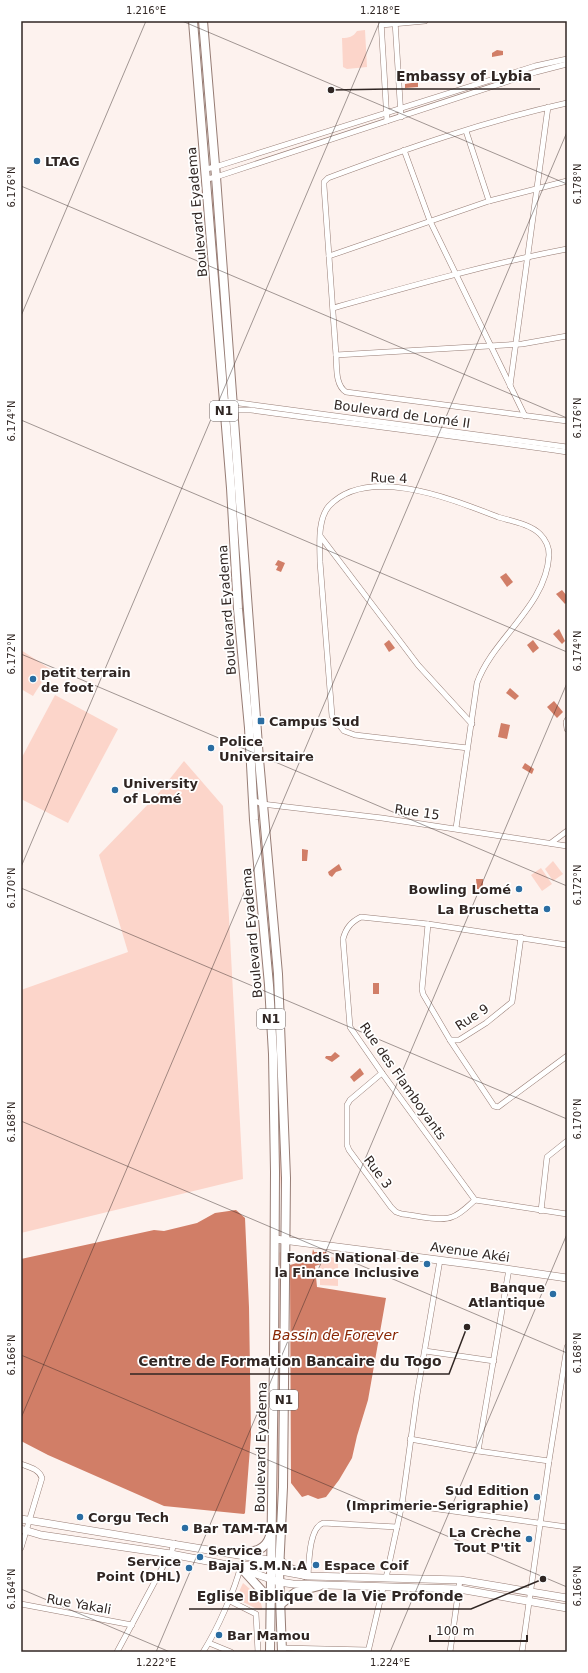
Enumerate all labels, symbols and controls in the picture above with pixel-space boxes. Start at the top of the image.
text: 1.216°E [126,5,166,16]
text: 1.218°E [360,5,400,16]
callout: Embassy of Lybia [388,63,540,89]
text: Embassy of Lybia [396,68,532,84]
street label: Boulevard Eyadema [184,146,210,278]
place label: LTAG [45,154,80,169]
marker: LTAG [32,156,42,166]
text: 6.178°N [572,163,583,205]
text: 6.176°N [6,166,17,208]
street label: Boulevard de Lomé II [333,397,471,431]
text: 6.176°N [572,397,583,439]
text: 6.174°N [6,400,17,442]
road number: N1 [210,401,238,421]
street label: Rue 4 [370,470,408,486]
street label: Boulevard Eyadema [215,544,239,676]
text: 6.174°N [572,630,583,672]
text: 6.172°N [6,633,17,675]
place label: petit terrain de foot [41,665,131,695]
marker: petit terrain de foot [28,674,38,684]
place label: Campus Sud [269,714,360,729]
marker: Campus Sud [256,716,266,726]
place label: Police Universitaire [219,734,314,764]
marker: Police Universitaire [206,743,216,753]
place label: University of Lomé [123,776,198,806]
marker: University of Lomé [110,785,120,795]
street label: Rue 15 [393,801,441,823]
text: 6.172°N [572,864,583,906]
text: 6.170°N [6,867,17,909]
street label: Boulevard Eyadema [239,867,265,999]
place label: Bowling Lomé [409,882,511,897]
marker: Bowling Lomé [514,884,524,894]
place label: La Bruschetta [437,902,539,917]
marker: La Bruschetta [542,904,552,914]
street label: Rue 9 [452,1001,492,1033]
road number: N1 [257,1009,285,1029]
street label: Rue des Flamboyants [357,1019,449,1143]
text: 6.170°N [572,1098,583,1140]
text: 6.168°N [6,1101,17,1143]
street label: Rue 3 [361,1153,395,1191]
street label: Avenue Akéi [429,1239,511,1265]
place label: Fonds National de la Finance Inclusive [275,1250,419,1280]
marker: Fonds National de la Finance Inclusive [422,1259,432,1269]
place label: Banque Atlantique [468,1280,545,1310]
marker: Banque Atlantique [548,1289,558,1299]
water label: Bassin de Forever [272,1327,399,1343]
text: 6.168°N [572,1332,583,1374]
text: 6.166°N [6,1334,17,1376]
callout: Centre de Formation Bancaire du Togo [130,1348,449,1374]
text: Centre de Formation Bancaire du Togo [138,1353,442,1369]
street label: Boulevard Eyadema [252,1382,270,1512]
road number: N1 [270,1390,298,1410]
place label: Sud Edition (Imprimerie-Serigraphie) [346,1483,529,1513]
marker: Sud Edition (Imprimerie-Serigraphie) [532,1492,542,1502]
place label: Corgu Tech [88,1510,169,1525]
marker: Corgu Tech [75,1512,85,1522]
place label: Bar TAM-TAM [193,1521,288,1536]
marker: Bar TAM-TAM [180,1523,190,1533]
place label: La Crèche Tout P'tit [449,1525,521,1555]
marker: La Crèche Tout P'tit [524,1534,534,1544]
place label: Service Bajaj S.M.N.A [208,1543,307,1573]
marker: Service Bajaj S.M.N.A [195,1552,205,1562]
place label: Service Point (DHL) [96,1554,181,1584]
place label: Espace Coif [324,1558,409,1573]
marker: Espace Coif [311,1560,321,1570]
marker: Service Point (DHL) [184,1563,194,1573]
text: 6.166°N [572,1565,583,1607]
text: 6.164°N [6,1568,17,1610]
callout: Eglise Biblique de la Vie Profonde [189,1583,471,1609]
text: Eglise Biblique de la Vie Profonde [197,1588,463,1604]
street label: Rue Yakali [45,1591,113,1617]
scale bar [430,1617,527,1643]
text: 100 m [436,1624,474,1638]
place label: Bar Mamou [227,1628,310,1643]
marker: Bar Mamou [214,1630,224,1640]
text: 1.222°E [136,1657,176,1668]
text: 1.224°E [370,1657,410,1668]

